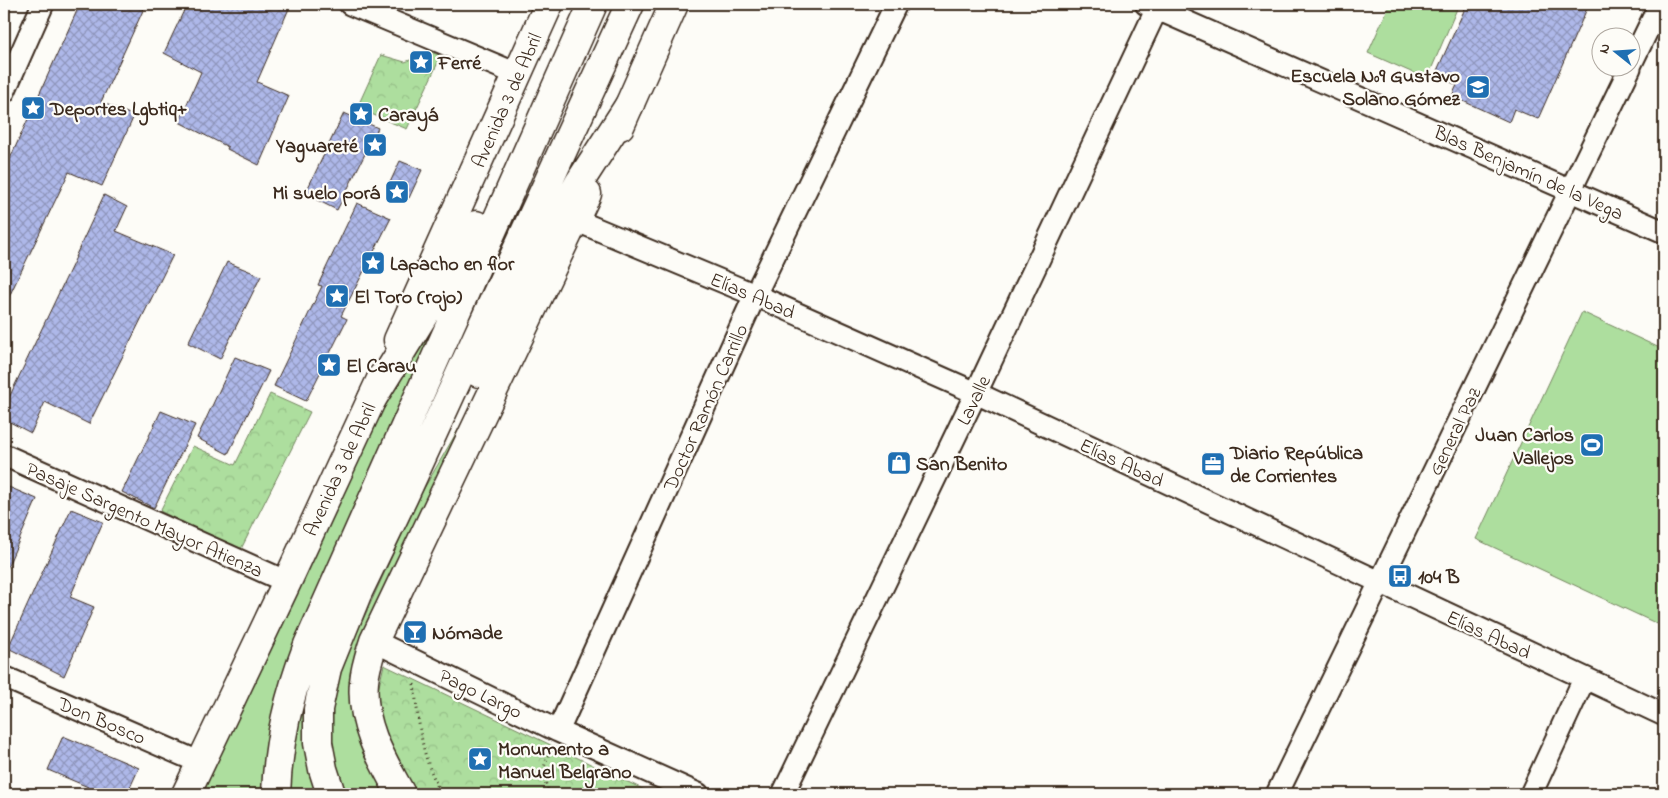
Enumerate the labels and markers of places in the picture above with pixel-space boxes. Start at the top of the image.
place icon: Ferré [408,49,434,75]
place label: Ferré [437,50,482,79]
place label: Escuela Nº9 Gustavo Solano Gómez [1290,63,1461,115]
school or university icon: Escuela Nº9 Gustavo Solano Gómez [1465,74,1491,100]
place icon: Deportes Lgbtiq+ [20,95,46,121]
place label: Deportes Lgbtiq+ [49,96,188,126]
place icon: Carayá [348,101,374,127]
place label: Carayá [378,102,439,132]
place icon: Yaguareté [362,132,388,158]
place label: Yaguareté [275,133,359,163]
place icon: Mi suelo porá [384,179,410,205]
place label: Mi suelo porá [272,180,381,209]
place icon: Lapacho en flor [360,250,386,276]
place label: Lapacho en flor [390,251,515,280]
place icon: El Toro (rojo) [324,283,350,309]
place label: El Toro (rojo) [354,284,462,313]
place icon: El Carau [316,352,342,378]
place label: El Carau [346,353,417,382]
place label: Juan Carlos Vallejos [1475,422,1574,474]
sports icon: Juan Carlos Vallejos [1579,432,1605,458]
place label: Diario República de Corrientes [1229,440,1363,492]
shop icon: San Benito [886,450,912,476]
place label: San Benito [916,451,1008,480]
office icon: Diario República de Corrientes [1200,451,1226,477]
bus stop icon: 104 B [1387,563,1413,589]
place label: 104 B [1418,564,1460,593]
bar icon: Nómade [402,619,428,645]
place label: Nómade [432,620,503,649]
place label: Monumento a Manuel Belgrano [498,736,632,789]
place icon: Monumento a Manuel Belgrano [467,746,493,772]

